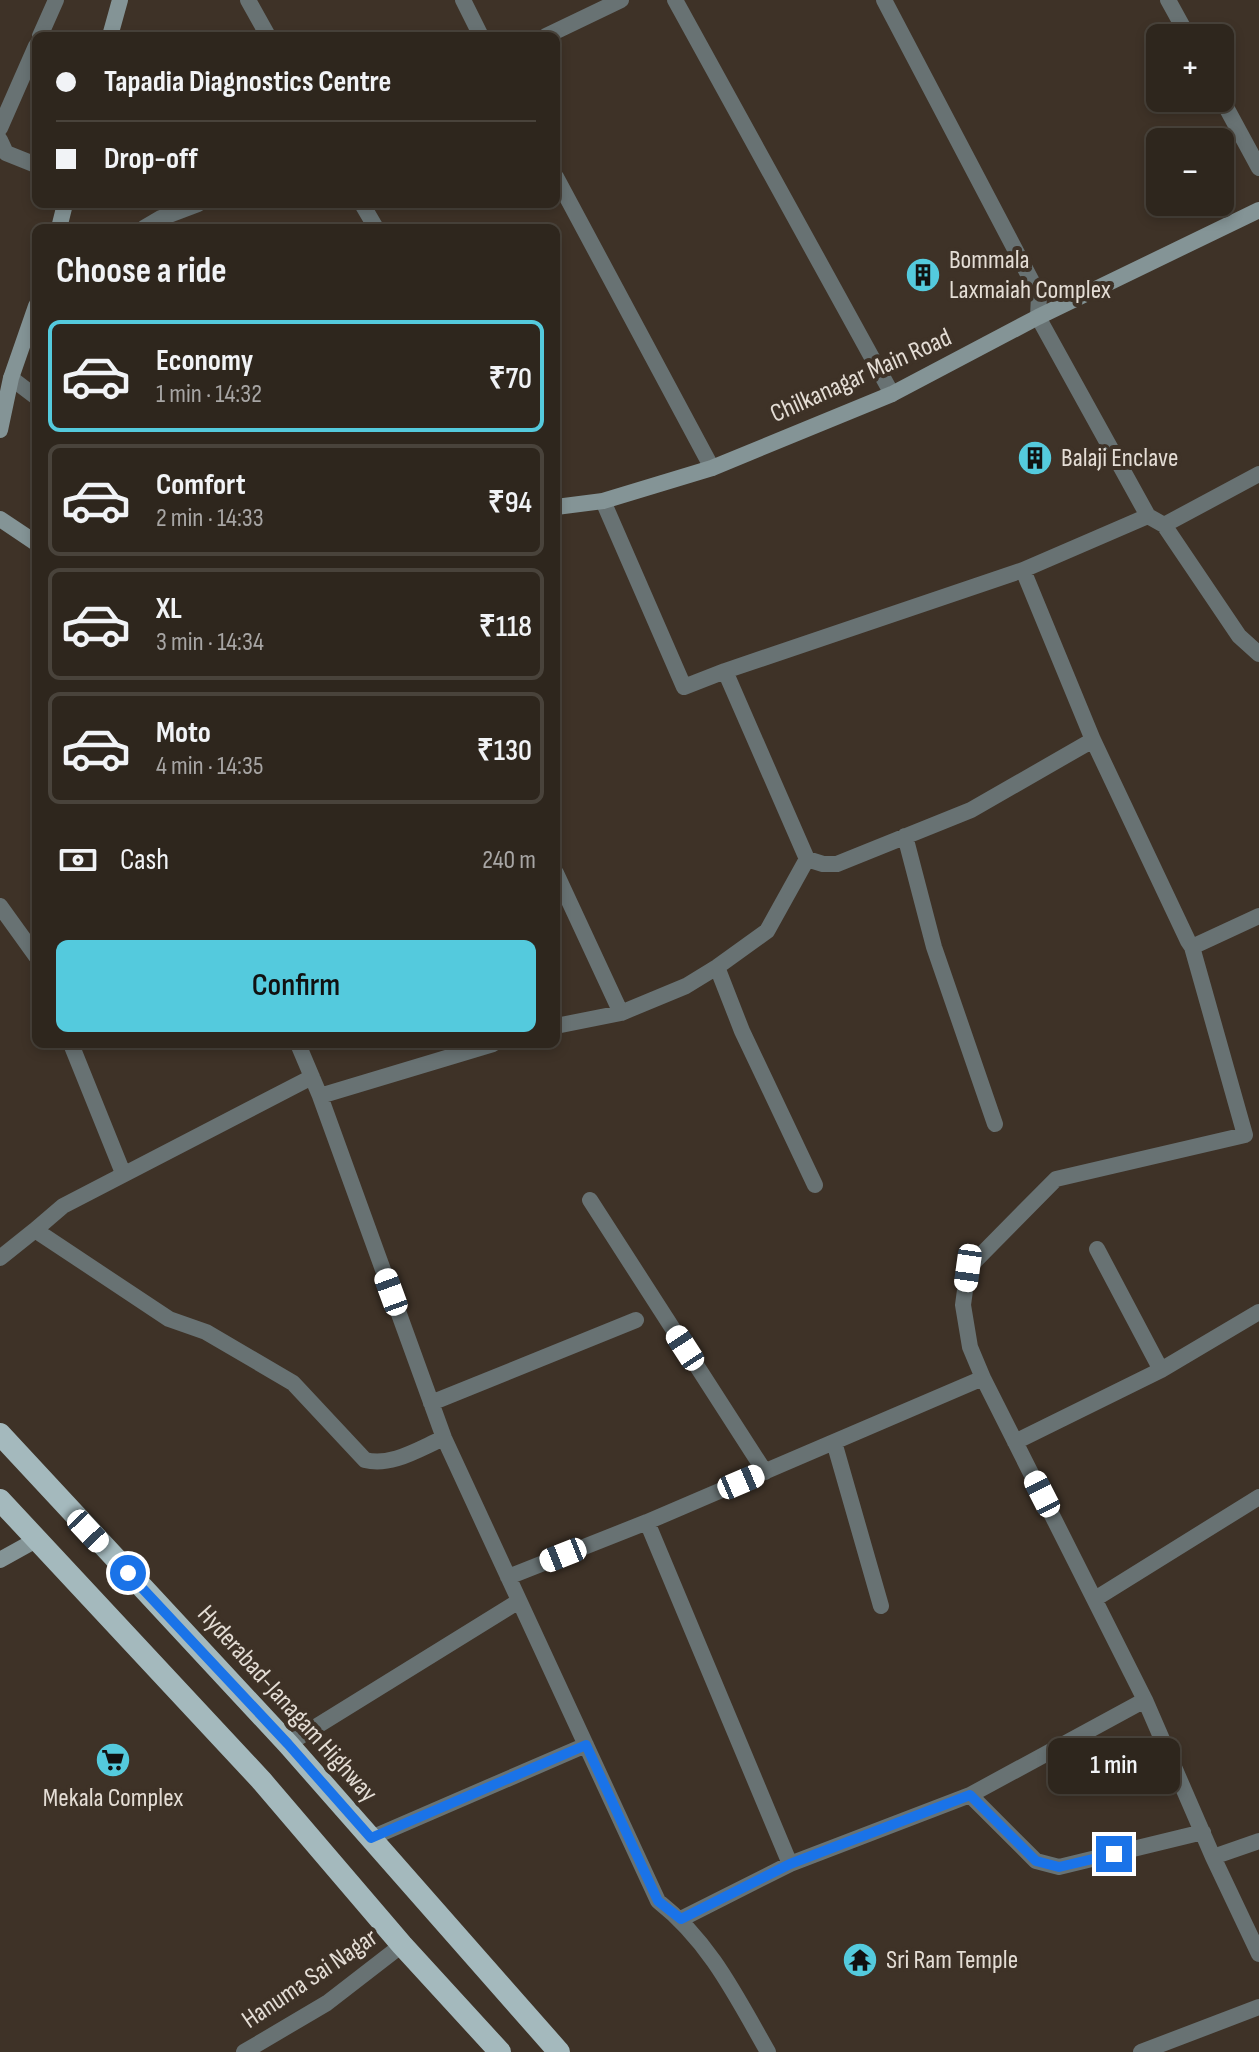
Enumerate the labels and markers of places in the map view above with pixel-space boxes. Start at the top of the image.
place label: Bommala Laxmaiah Complex [949,245,1111,306]
building icon: Bommala Laxmaiah Complex [904,256,942,294]
building icon: Balaji Enclave [1016,439,1054,477]
place label: Balaji Enclave [1061,443,1178,474]
supermarket icon: Mekala Complex [94,1741,132,1779]
place label: Mekala Complex [43,1783,183,1814]
temple icon: Sri Ram Temple [841,1941,879,1979]
place label: Sri Ram Temple [886,1945,1018,1976]

